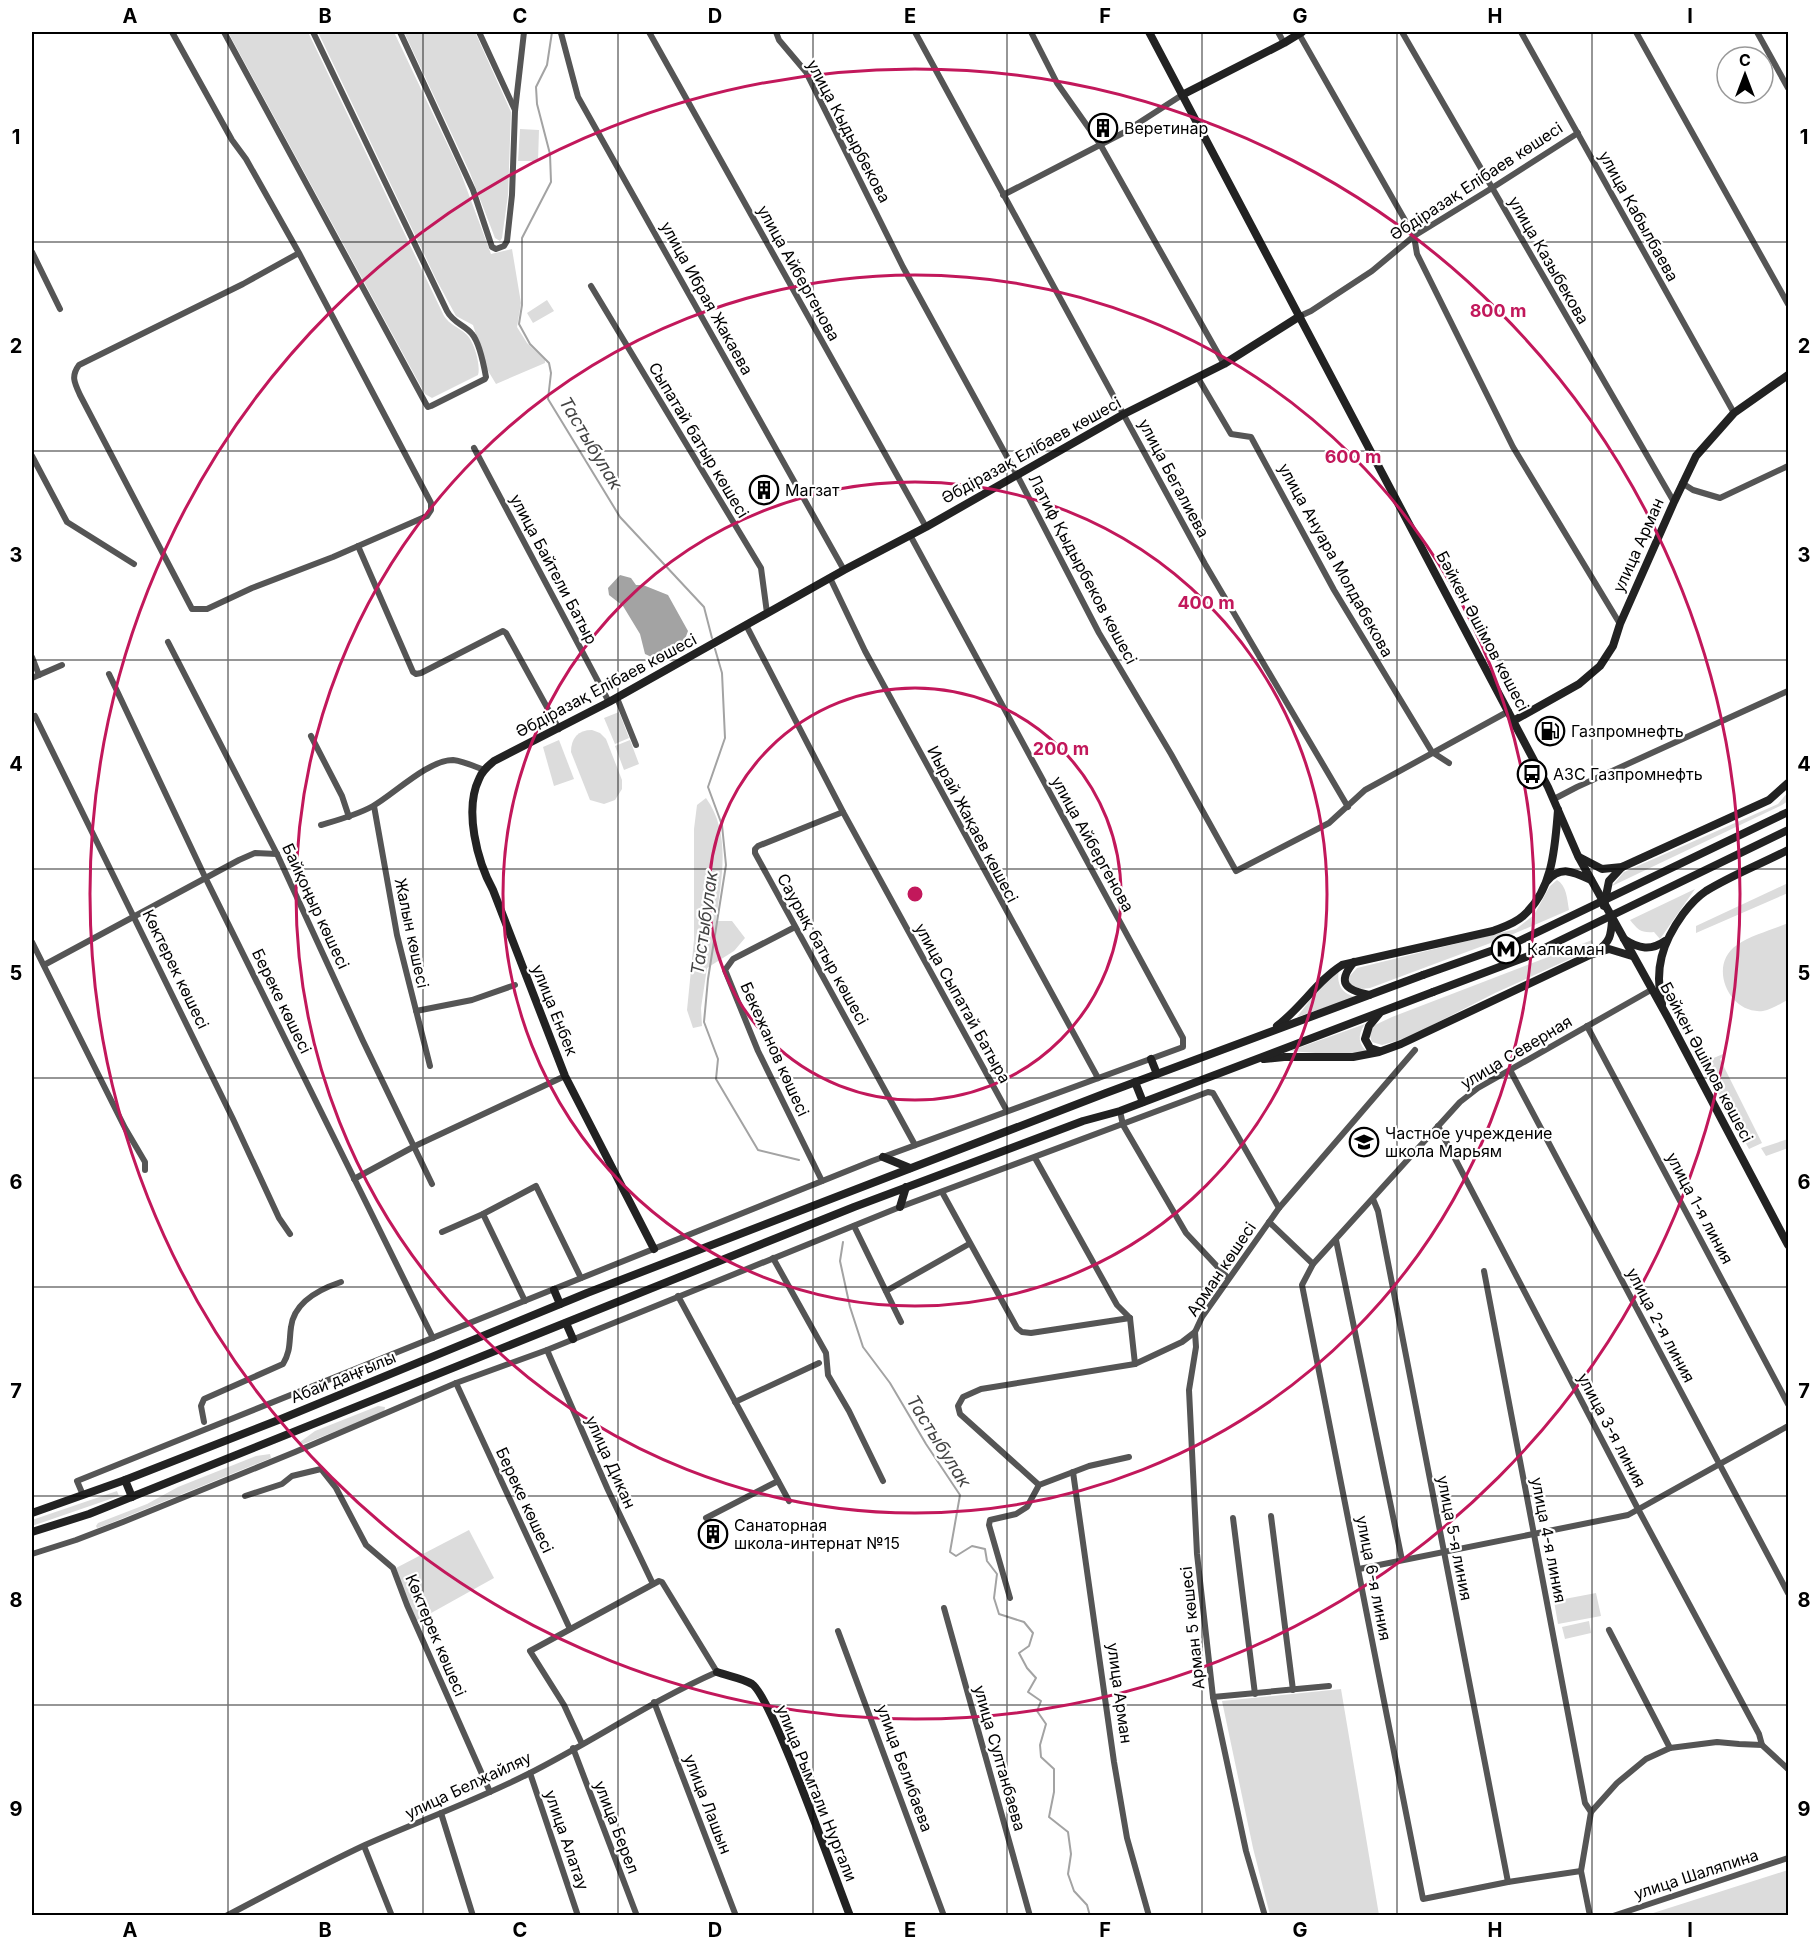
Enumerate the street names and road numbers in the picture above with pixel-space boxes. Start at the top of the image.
street label: улица Кыдырбекова [803,56,895,206]
street label: Әбдіразақ Елібаев көшесі [1386,118,1566,244]
street label: улица Кабылбаева [1595,147,1683,285]
street label: улица Казыбекова [1504,193,1594,327]
street label: улица Айбергенова [753,202,845,344]
street label: улица Ибрая Жакаева [656,218,758,378]
street label: Сыпатай батыр көшесі [645,359,753,521]
street label: Әбдіразақ Елібаев көшесі [938,392,1124,508]
street label: улица Бегалиева [1134,415,1214,541]
street label: улица Ануара Молдабекова [1274,459,1398,661]
street label: Латиф Қыдырбеков көшесі [1024,471,1142,667]
street label: улица Байтели Батыр [506,491,602,647]
street label: улица Арман [1608,495,1668,595]
street label: Бәйкен Әшімов көшесі [1432,547,1534,715]
street label: Әбдіразақ Елібаев көшесі [512,629,700,741]
street label: Иырай Жақаев көшесі [923,742,1023,906]
street label: улица Айбергенова [1047,773,1139,915]
street label: Байқоңыр көшесі [278,840,354,972]
street label: Саурық батыр көшесі [773,870,873,1028]
street label: Жалын көшесі [391,876,433,990]
street label: Көктерек көшесі [138,906,214,1032]
street label: улица Сыпатай Батыра [911,919,1015,1087]
street label: Береке көшесі [248,945,316,1057]
street label: улица Енбек [528,962,582,1059]
street label: Бәйкен Әшімов көшесі [1656,978,1758,1146]
street label: Бекежанов көшесі [736,979,814,1119]
street label: улица Северная [1457,1011,1575,1093]
street label: улица 1-я линия [1662,1149,1738,1267]
street label: Арман көшесі [1182,1218,1260,1320]
street label: улица 2-я линия [1622,1264,1700,1386]
street label: Абай даңғылы [287,1347,399,1407]
street label: улица 3-я линия [1573,1369,1651,1491]
street label: улица Дикан [582,1412,640,1512]
street label: Береке көшесі [492,1444,558,1556]
street label: улица 5-я линия [1433,1474,1477,1602]
street label: улица 4-я линия [1527,1476,1571,1604]
street label: улица 6-я линия [1352,1514,1396,1642]
street label: Арман 5 көшесі [1176,1565,1208,1691]
street label: Көктерек көшесі [401,1571,471,1699]
street label: улица Арман [1103,1641,1137,1745]
street label: улица Султанбаева [970,1683,1030,1833]
street label: улица Рымгали Нургали [772,1702,862,1884]
street label: улица Белибаева [873,1702,937,1834]
street label: улица Белжайляу [402,1747,534,1823]
street label: улица Лашын [680,1751,736,1857]
street label: улица Берел [590,1778,644,1876]
street label: улица Алатау [541,1787,593,1893]
street label: улица Шаляпина [1631,1844,1761,1904]

